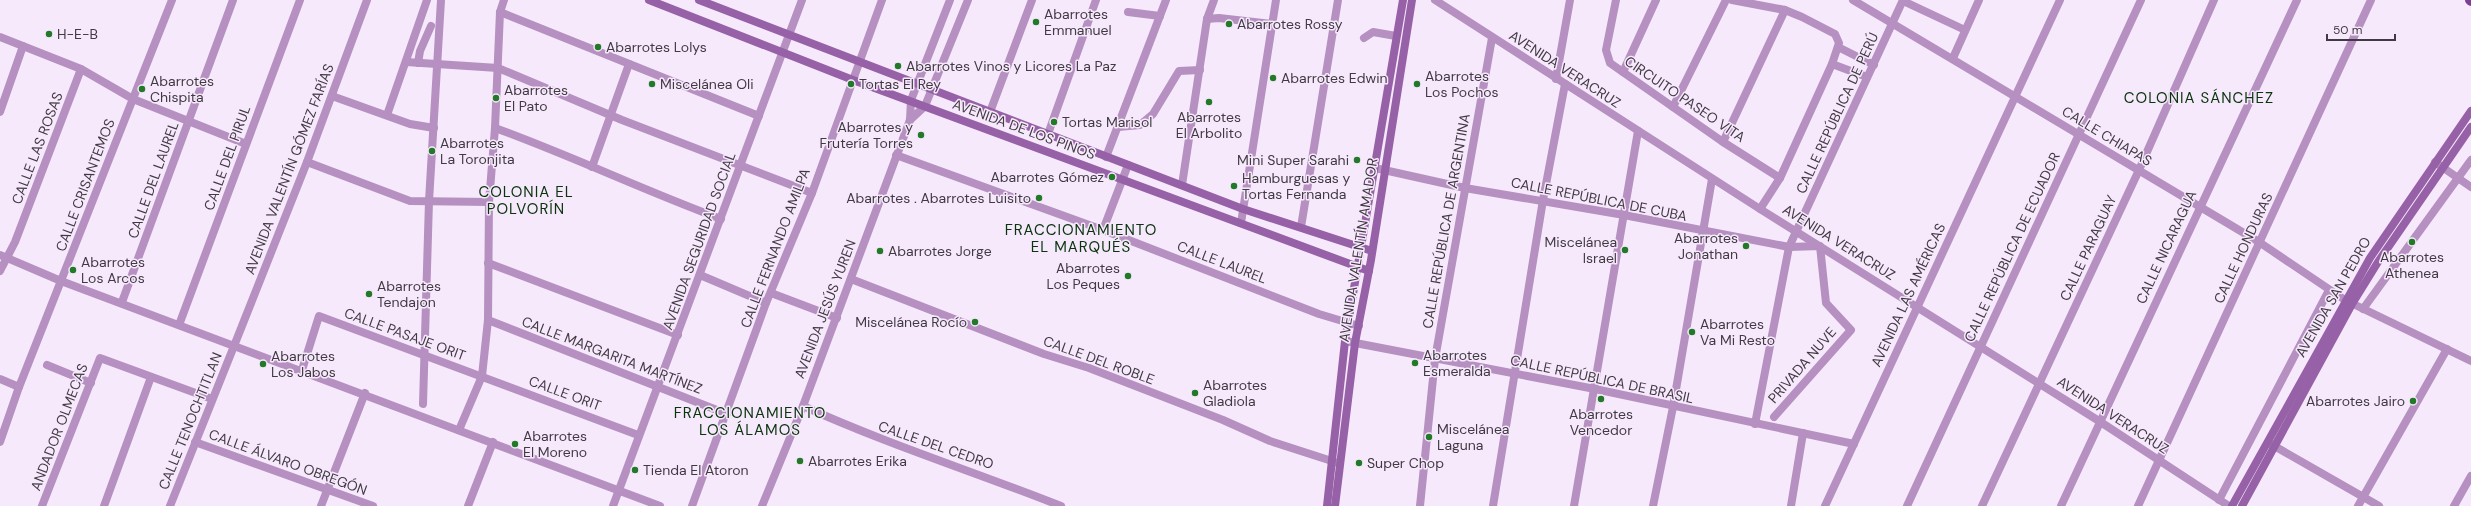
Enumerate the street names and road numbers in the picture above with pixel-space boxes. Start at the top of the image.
street label: AVENIDA VERACRUZ [1506,26,1624,112]
street label: CALLE REPÚBLICA DE PERÚ [1792,30,1882,196]
street label: CIRCUITO PASEO VITA [1621,52,1749,146]
street label: AVENIDA VALENTÍN GÓMEZ FARÍAS [240,61,338,277]
street label: CALLE LAS ROSAS [7,89,67,207]
street label: AVENIDA DE LOS PINOS [950,95,1098,163]
street label: CALLE CHIAPAS [2059,102,2155,170]
street label: CALLE DEL PIRUL [200,103,254,213]
street label: CALLE REPÚBLICA DE ARGENTINA [1418,112,1474,330]
street label: CALLE CRISANTEMOS [51,116,119,254]
street label: CALLE DEL LAUREL [123,119,183,241]
street label: CALLE REPÚBLICA DE ECUADOR [1960,149,2064,345]
street label: AVENIDA SEGURIDAD SOCIAL [658,150,740,332]
street label: AVENIDA VALENTÍN AMADOR [1335,157,1381,343]
street label: CALLE FERNANDO AMILPA [736,165,814,331]
street label: CALLE REPÚBLICA DE CUBA [1509,173,1689,225]
street label: CALLE NICARAGUA [2132,187,2200,307]
street label: CALLE HONDURAS [2209,190,2277,306]
street label: CALLE PARAGUAY [2056,192,2120,304]
street label: AVENIDA VERACRUZ [1779,200,1899,284]
street label: AVENIDA LAS AMÉRICAS [1867,220,1949,370]
street label: AVENIDA SAN PEDRO [2291,234,2375,360]
street label: AVENIDA JESÚS YUREN [790,237,860,381]
street label: CALLE LAUREL [1175,237,1269,287]
street label: CALLE PASAJE ORIT [342,304,468,364]
street label: CALLE MARGARITA MARTÍNEZ [519,312,705,398]
street label: PRIVADA NUVE [1764,323,1840,407]
street label: CALLE DEL ROBLE [1041,332,1157,388]
street label: CALLE TENOCHTITLAN [154,350,226,492]
street label: CALLE REPÚBLICA DE BRASIL [1509,351,1695,407]
street label: ANDADOR OLMECAS [26,361,92,493]
street label: CALLE ORIT [526,372,604,414]
street label: AVENIDA VERACRUZ [2054,372,2172,458]
street label: CALLE DEL CEDRO [876,417,996,473]
street label: CALLE ÁLVARO OBREGÓN [206,425,370,499]

